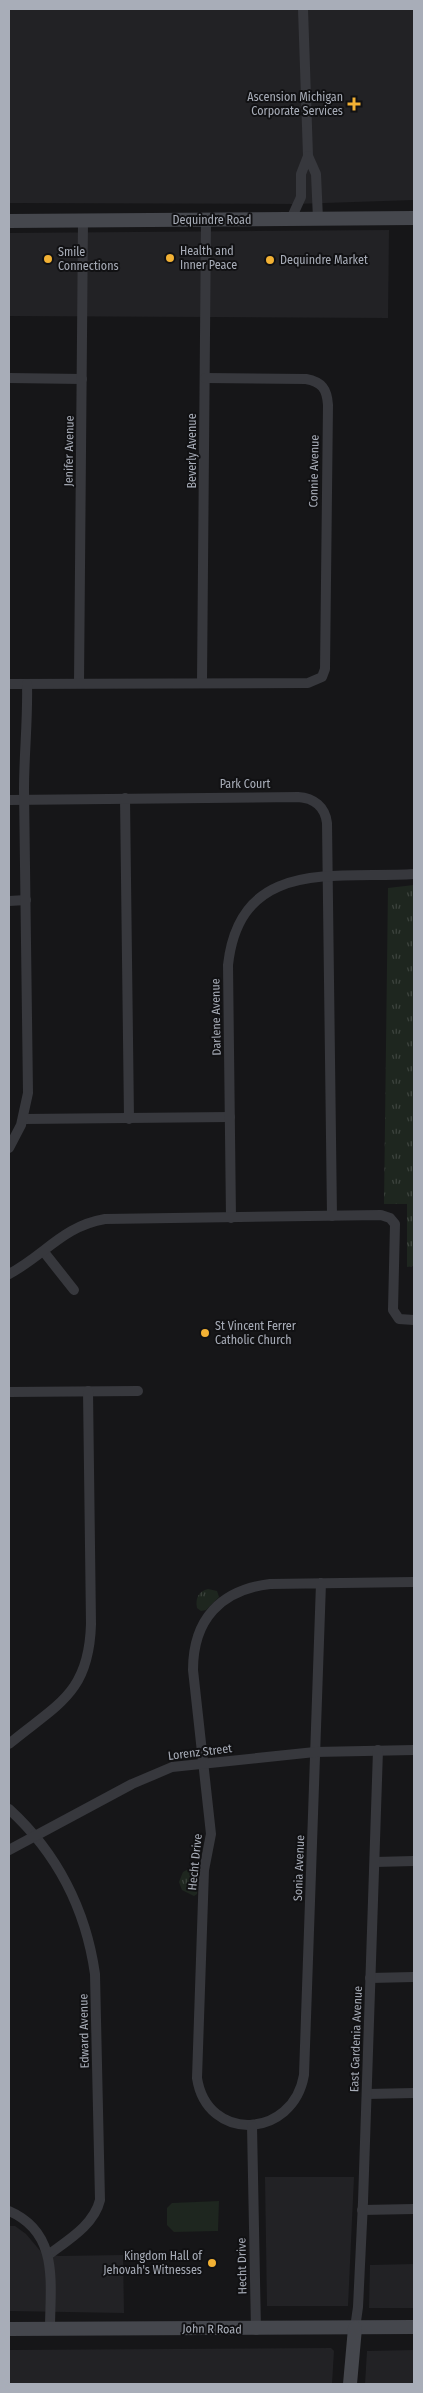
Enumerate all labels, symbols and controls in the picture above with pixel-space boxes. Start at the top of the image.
place label: Ascension Michigan Corporate Services [247,90,343,118]
marker: Ascension Michigan Corporate Services [347,97,361,111]
street label: Dequindre Road [173,213,251,227]
place label: Health and Inner Peace [180,244,237,272]
place label: Smile Connections [58,245,119,273]
marker: Health and Inner Peace [164,252,176,264]
marker: Smile Connections [42,253,54,265]
place label: Dequindre Market [280,253,368,267]
marker: Dequindre Market [264,254,276,266]
street label: Beverly Avenue [185,413,199,489]
street label: Jenifer Avenue [61,415,77,487]
street label: Connie Avenue [306,434,322,507]
street label: Park Court [220,777,270,791]
street label: Darlene Avenue [208,978,224,1056]
place label: St Vincent Ferrer Catholic Church [215,1319,297,1347]
marker: St Vincent Ferrer Catholic Church [199,1327,211,1339]
street label: Lorenz Street [167,1741,233,1763]
street label: Hecht Drive [185,1833,205,1891]
street label: Sonia Avenue [291,1835,307,1901]
street label: East Gardenia Avenue [347,1986,365,2092]
street label: Edward Avenue [76,1994,92,2068]
street label: Hecht Drive [235,2237,249,2295]
place label: Kingdom Hall of Jehovah's Witnesses [103,2249,203,2277]
marker: Kingdom Hall of Jehovah's Witnesses [206,2257,218,2269]
street label: John R Road [182,2321,242,2337]

